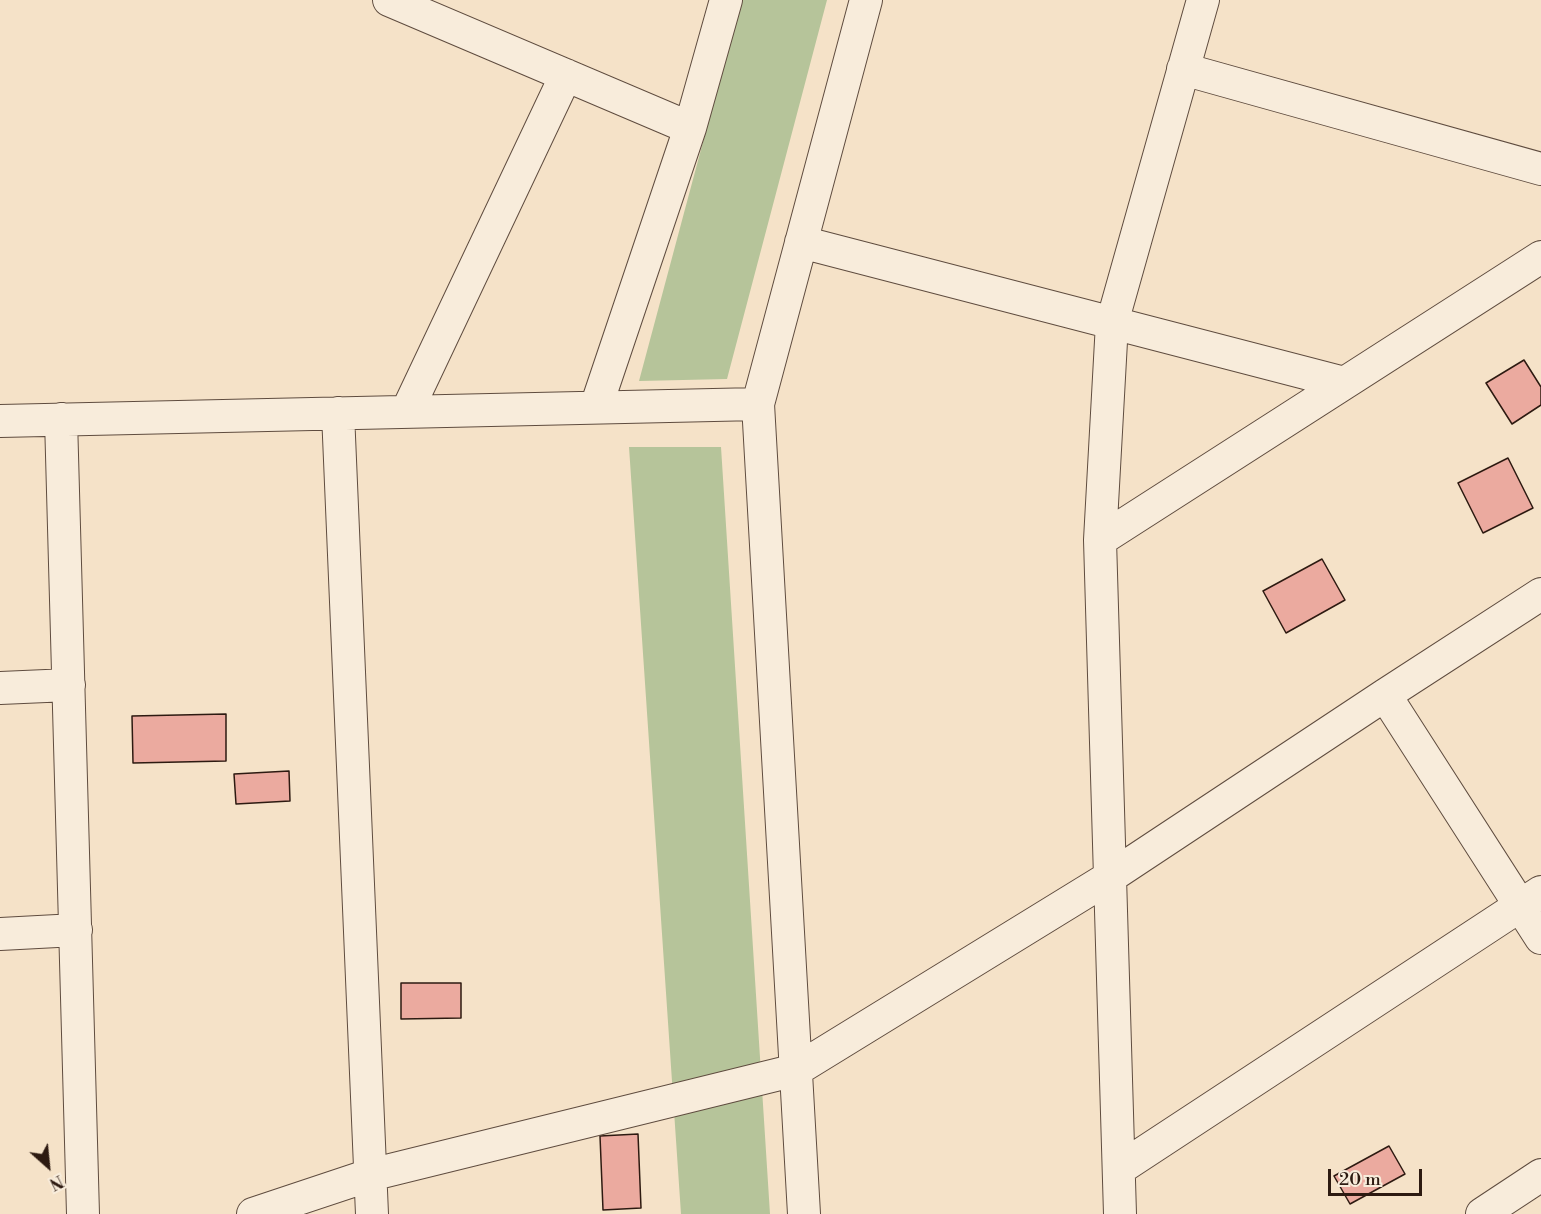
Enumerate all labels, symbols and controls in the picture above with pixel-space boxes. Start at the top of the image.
north arrow [18,1136,78,1196]
scale bar [1331,1157,1426,1195]
text: 20 m [1339,1168,1381,1191]
text: N [46,1170,66,1194]

